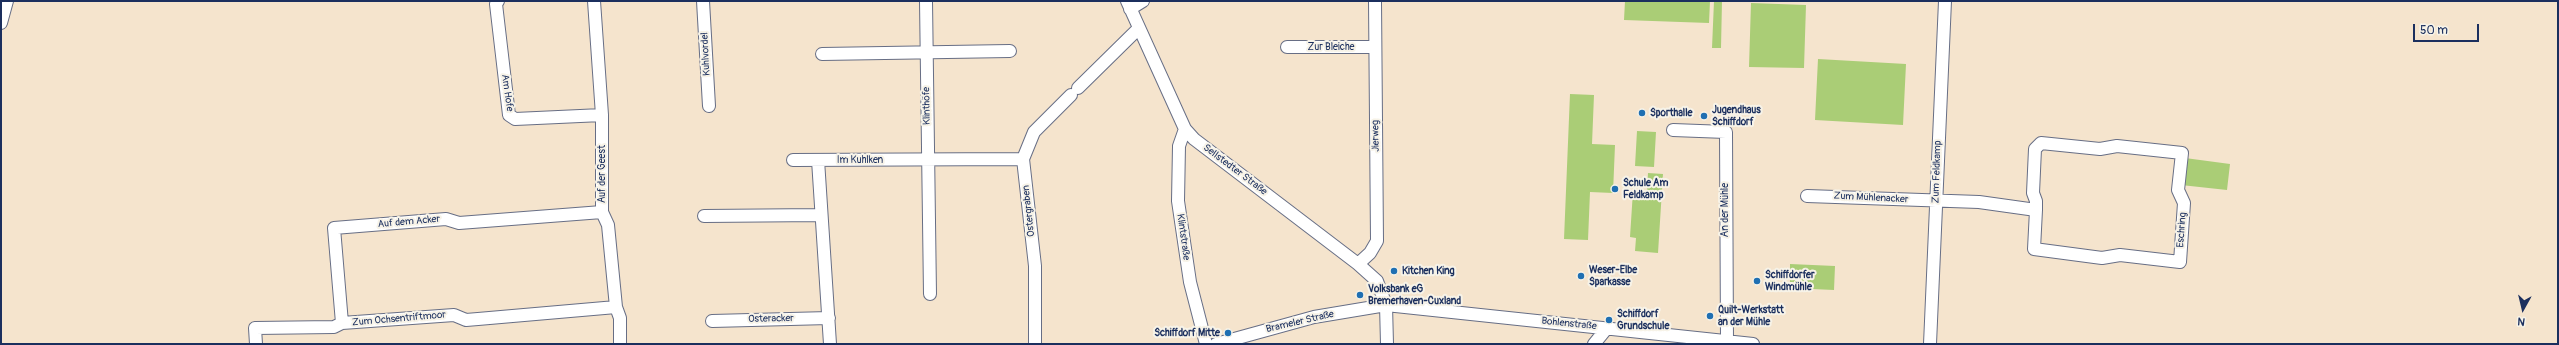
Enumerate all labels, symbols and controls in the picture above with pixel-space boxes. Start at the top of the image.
scale bar [2415,16,2481,42]
text: 50 m [2420,23,2448,38]
street label: Kuhlvordel [699,32,713,76]
street label: Zur Bleiche [1307,41,1355,53]
street label: Am Hofe [498,74,516,112]
street label: Klinthöfe [921,87,933,125]
place label: Jugendhaus Schiffdorf [1712,104,1761,128]
place label: Sporthalle [1650,107,1693,119]
marker: Sporthalle [1637,108,1647,118]
marker: Jugendhaus Schiffdorf [1699,111,1709,121]
street label: Jierweg [1370,120,1382,152]
street label: Zum Feldkamp [1930,140,1944,204]
street label: Sellstedter Straße [1201,142,1269,198]
street label: Auf der Geest [596,145,608,203]
street label: Im Kuhlken [837,154,883,166]
place label: Schule Am Feldkamp [1623,177,1668,200]
street label: An der Mühle [1719,183,1731,237]
marker: Schule Am Feldkamp [1610,184,1620,194]
street label: Ostergraben [1020,185,1038,237]
street label: Zum Mühlenacker [1833,190,1909,206]
street label: Eschring [2175,212,2189,248]
street label: Auf dem Acker [377,213,441,231]
street label: Klintstraße [1174,213,1192,261]
place label: Weser-Elbe Sparkasse [1589,264,1637,288]
place label: Kitchen King [1402,265,1455,277]
marker: Kitchen King [1389,266,1399,276]
place label: Schiffdorfer Windmühle [1765,269,1815,292]
marker: Weser-Elbe Sparkasse [1576,271,1586,281]
marker: Schiffdorfer Windmühle [1752,276,1762,286]
place label: Volksbank eG Bremerhaven-Cuxland [1368,283,1461,306]
north arrow [2503,289,2543,329]
marker: Volksbank eG Bremerhaven-Cuxland [1355,290,1365,300]
place label: Quilt-Werkstatt an der Mühle [1718,304,1784,328]
street label: Brameler Straße [1265,308,1335,336]
place label: Schiffdorf Grundschule [1617,308,1669,332]
street label: Zum Ochsentriftmoor [352,309,446,329]
marker: Quilt-Werkstatt an der Mühle [1705,311,1715,321]
street label: Osteracker [748,313,794,325]
text: N [2517,314,2526,328]
street label: Bohlenstraße [1541,315,1597,333]
marker: Schiffdorf Grundschule [1604,315,1614,325]
place label: Schiffdorf Mitte [1154,327,1220,339]
marker: Schiffdorf Mitte [1223,328,1233,338]

